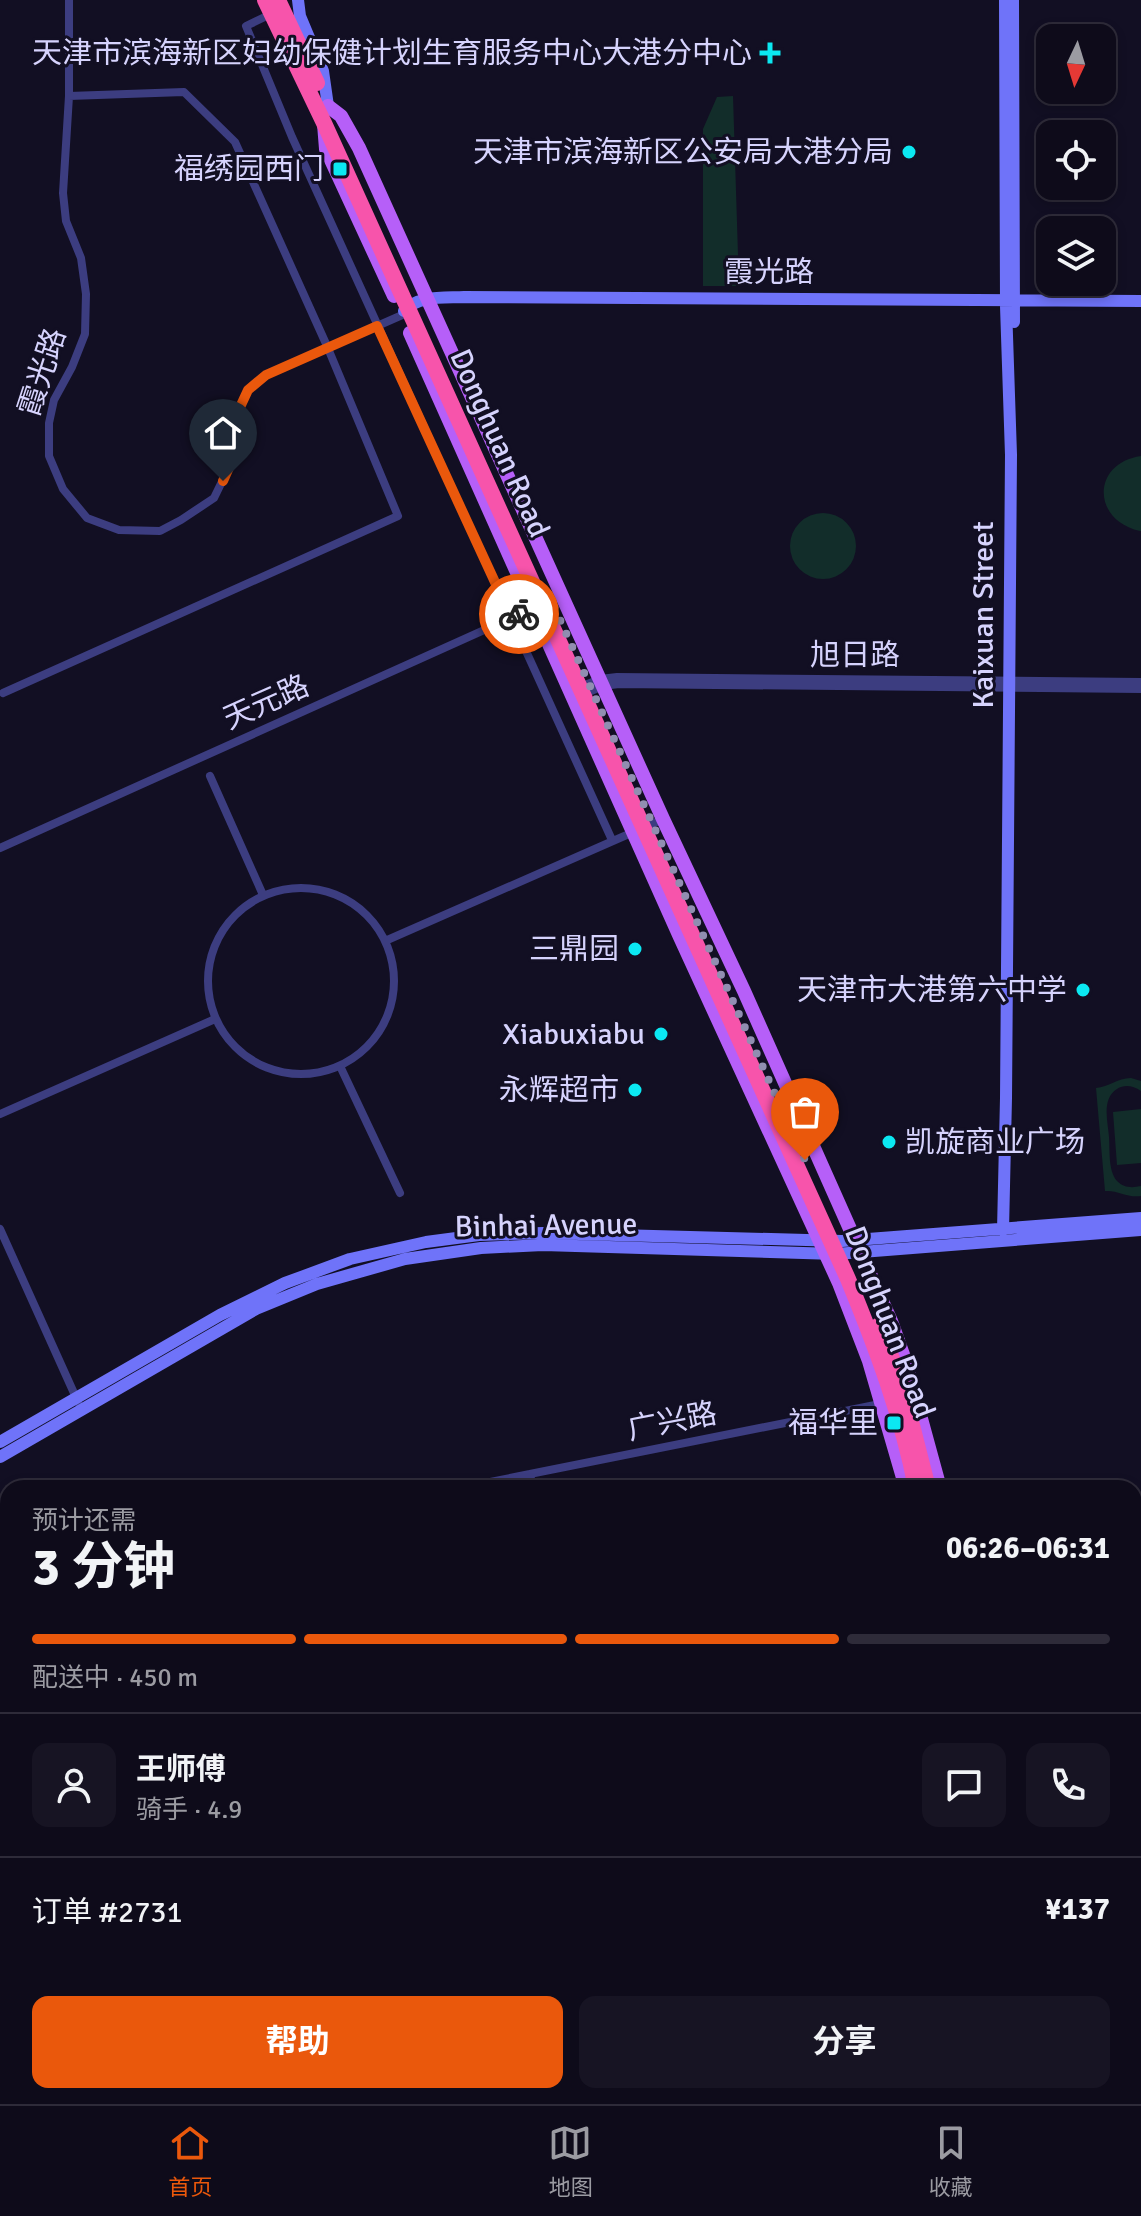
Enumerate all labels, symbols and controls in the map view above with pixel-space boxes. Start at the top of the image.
north arrow [1036,24,1116,104]
map controls [1036,24,1116,296]
place label: 天津市滨海新区妇幼保健计划生育服务中心大港分中心 [32,35,752,72]
marker: 天津市滨海新区妇幼保健计划生育服务中心大港分中心 [759,42,781,64]
button: locate [1036,120,1116,200]
place label: 天津市滨海新区公安局大港分局 [473,134,893,171]
marker: 天津市滨海新区公安局大港分局 [900,143,918,161]
place label: 福绣园西门 [174,151,324,188]
marker: 福绣园西门 [331,160,349,178]
button: layers [1036,216,1116,296]
street label: 霞光路 [724,254,814,291]
street label: 霞光路 [11,324,74,421]
street label: Donghuan Road [441,343,558,543]
pin [189,399,257,481]
icon: home [201,411,245,455]
street label: Kaixuan Street [965,521,1002,709]
courier [479,574,559,654]
icon: bike [497,592,541,636]
street label: 旭日路 [810,637,900,674]
street label: 天元路 [218,667,315,738]
place label: 三鼎园 [529,931,619,968]
marker: 三鼎园 [626,940,644,958]
place label: 天津市大港第六中学 [797,972,1067,1009]
marker: 天津市大港第六中学 [1074,981,1092,999]
place label: Xiabuxiabu [502,1016,645,1053]
marker: Xiabuxiabu [652,1025,670,1043]
place label: 永辉超市 [499,1072,619,1109]
pin [771,1078,839,1160]
marker: 永辉超市 [626,1081,644,1099]
icon: bag [783,1090,827,1134]
place label: 凯旋商业广场 [905,1124,1085,1161]
marker: 凯旋商业广场 [880,1133,898,1151]
street label: Binhai Avenue [454,1205,638,1246]
street label: Donghuan Road [836,1221,943,1423]
street label: 广兴路 [624,1395,720,1448]
place label: 福华里 [788,1405,878,1442]
marker: 福华里 [885,1414,903,1432]
text: 预计还需 [32,1505,136,1537]
text: 06:26–06:31 [946,1530,1110,1567]
text: 3 分钟 [32,1535,176,1599]
text: 配送中 · 450 m [32,1662,198,1694]
button: person [32,1743,116,1827]
button: chat [922,1743,1006,1827]
button: phone [1026,1743,1110,1827]
text: 王师傅 [136,1751,226,1788]
text: 骑手 · 4.9 [136,1794,242,1826]
text: ¥137 [1045,1891,1110,1928]
text: 订单 #2731 [32,1894,183,1931]
button: 帮助 [32,1996,563,2088]
button: 分享 [579,1996,1110,2088]
tab: 首页 [168,2121,212,2201]
tab: 地图 [548,2121,593,2201]
tab: 收藏 [929,2121,973,2201]

